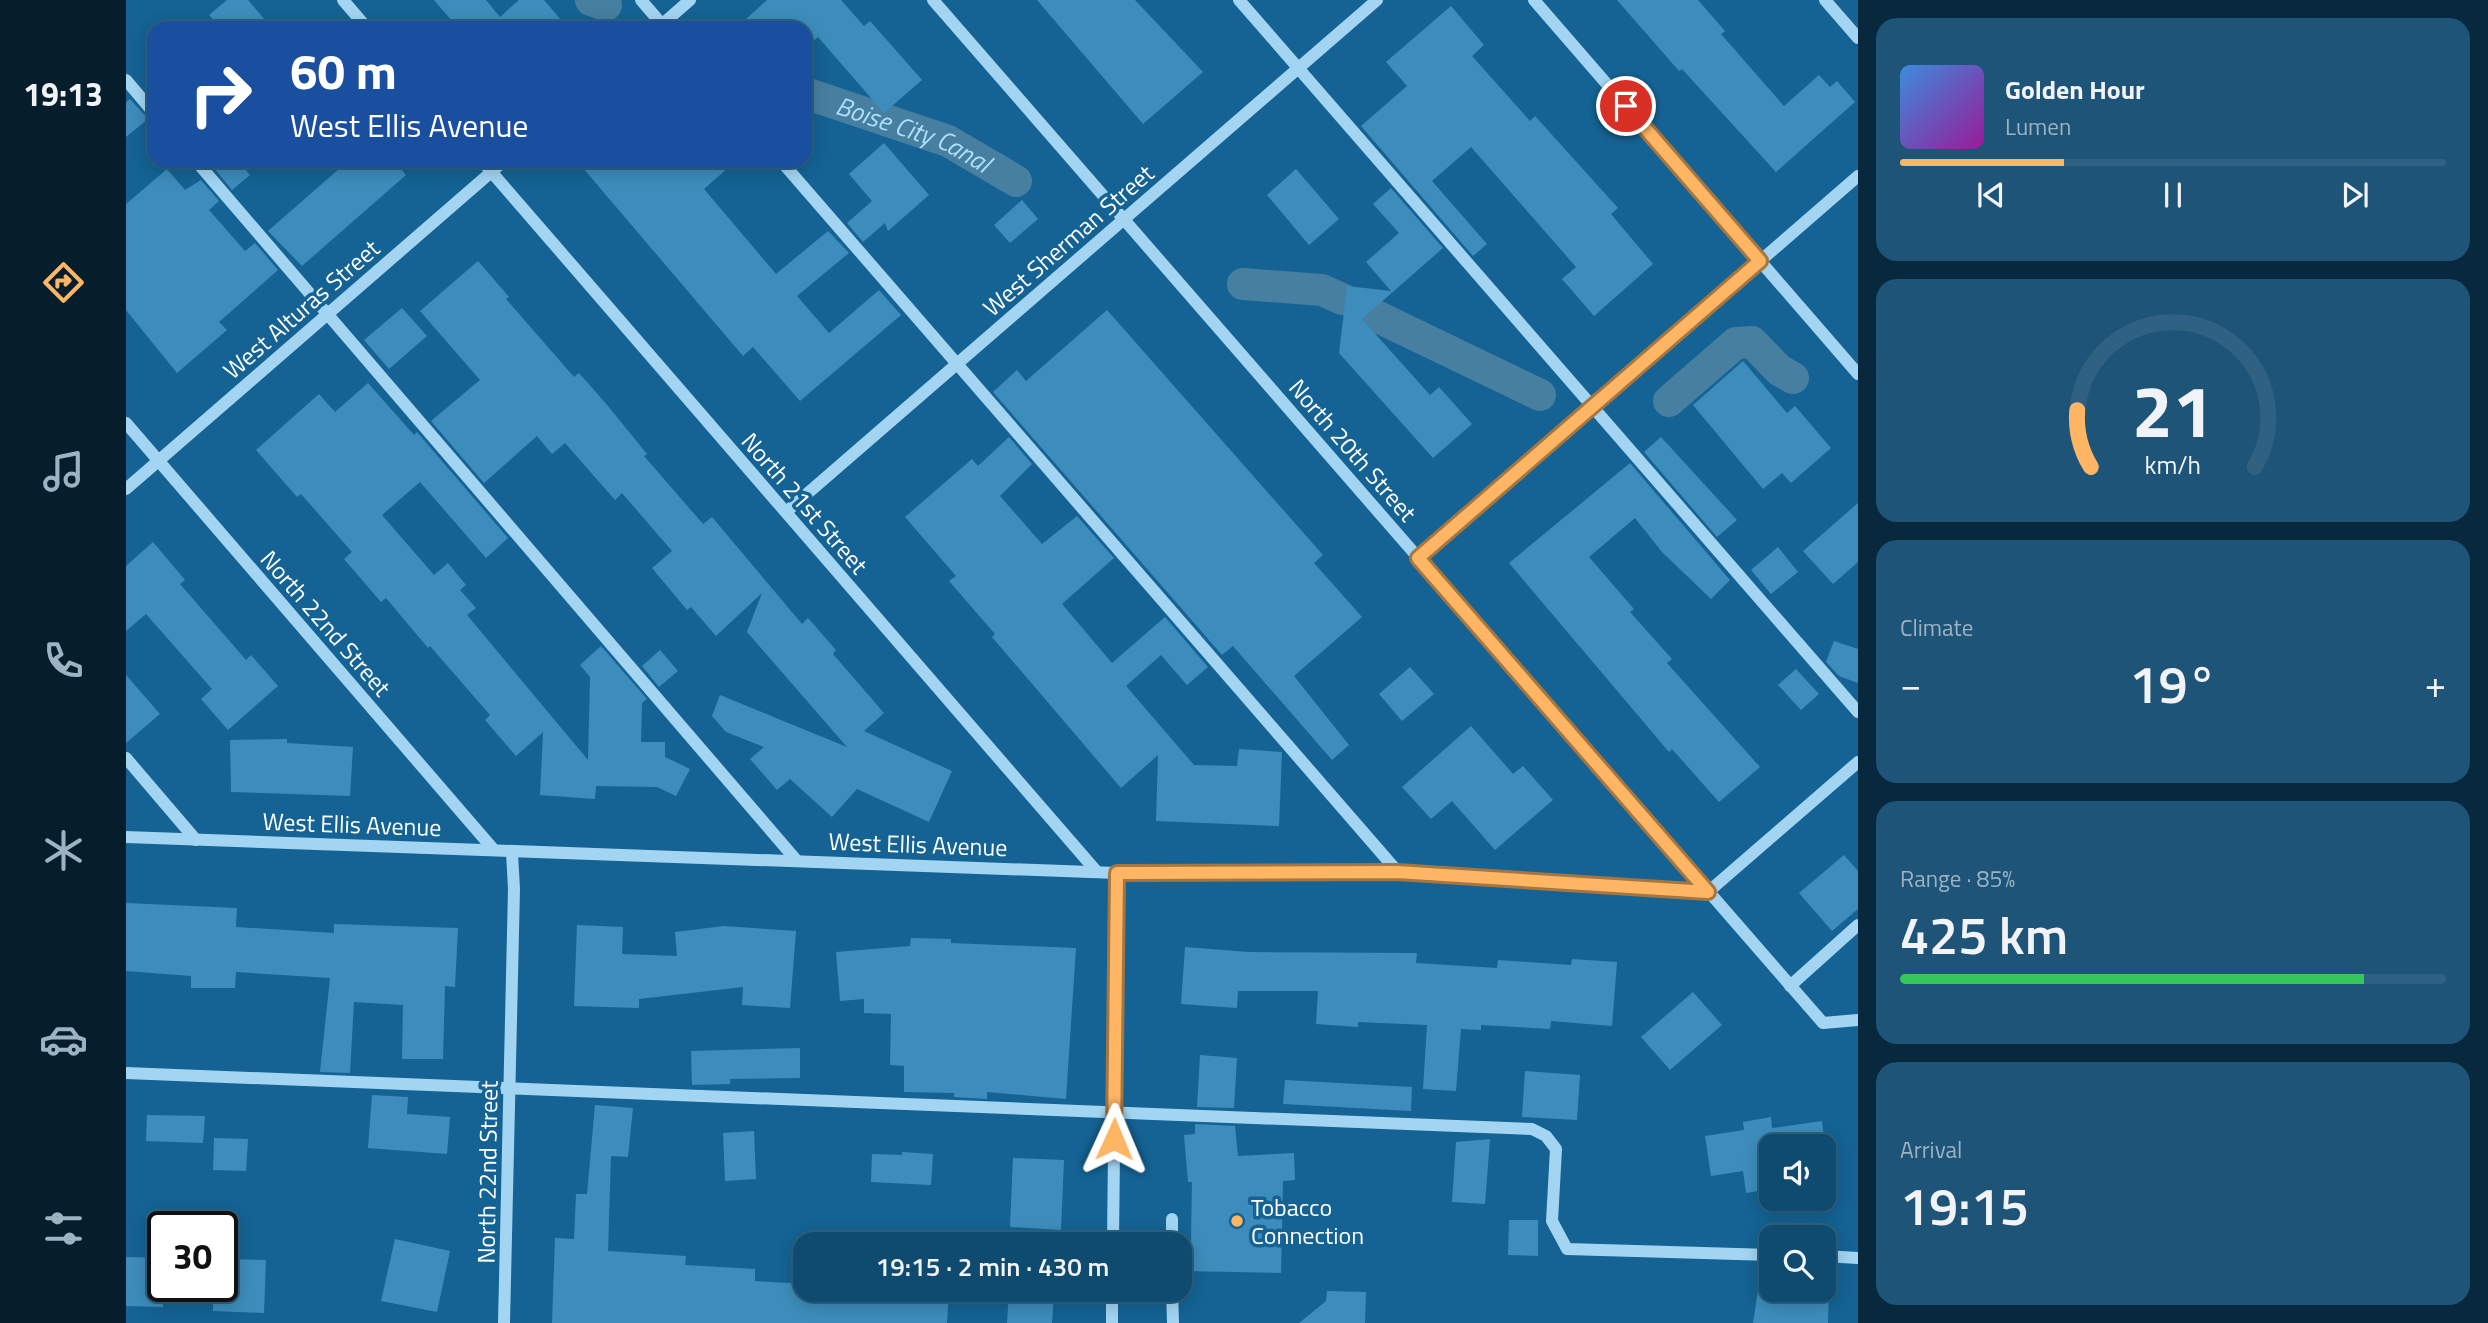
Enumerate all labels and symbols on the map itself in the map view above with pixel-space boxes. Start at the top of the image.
pin [1596,76,1656,136]
water label: Boise City Canal [831,85,1001,183]
street label: West Sherman Street [975,155,1162,325]
street label: West Alturas Street [215,230,388,387]
street label: North 20th Street [1281,371,1426,530]
street label: North 21st Street [733,424,877,582]
street label: North 22nd Street [252,542,400,704]
street label: West Ellis Avenue [262,803,442,845]
street label: West Ellis Avenue [828,823,1008,865]
street label: North 22nd Street [467,1079,507,1264]
position arrow [1077,1102,1151,1176]
place label: Tobacco Connection [1251,1189,1364,1253]
speed limit sign: 30 [147,1211,238,1302]
marker: Tobacco Connection [1229,1213,1245,1229]

